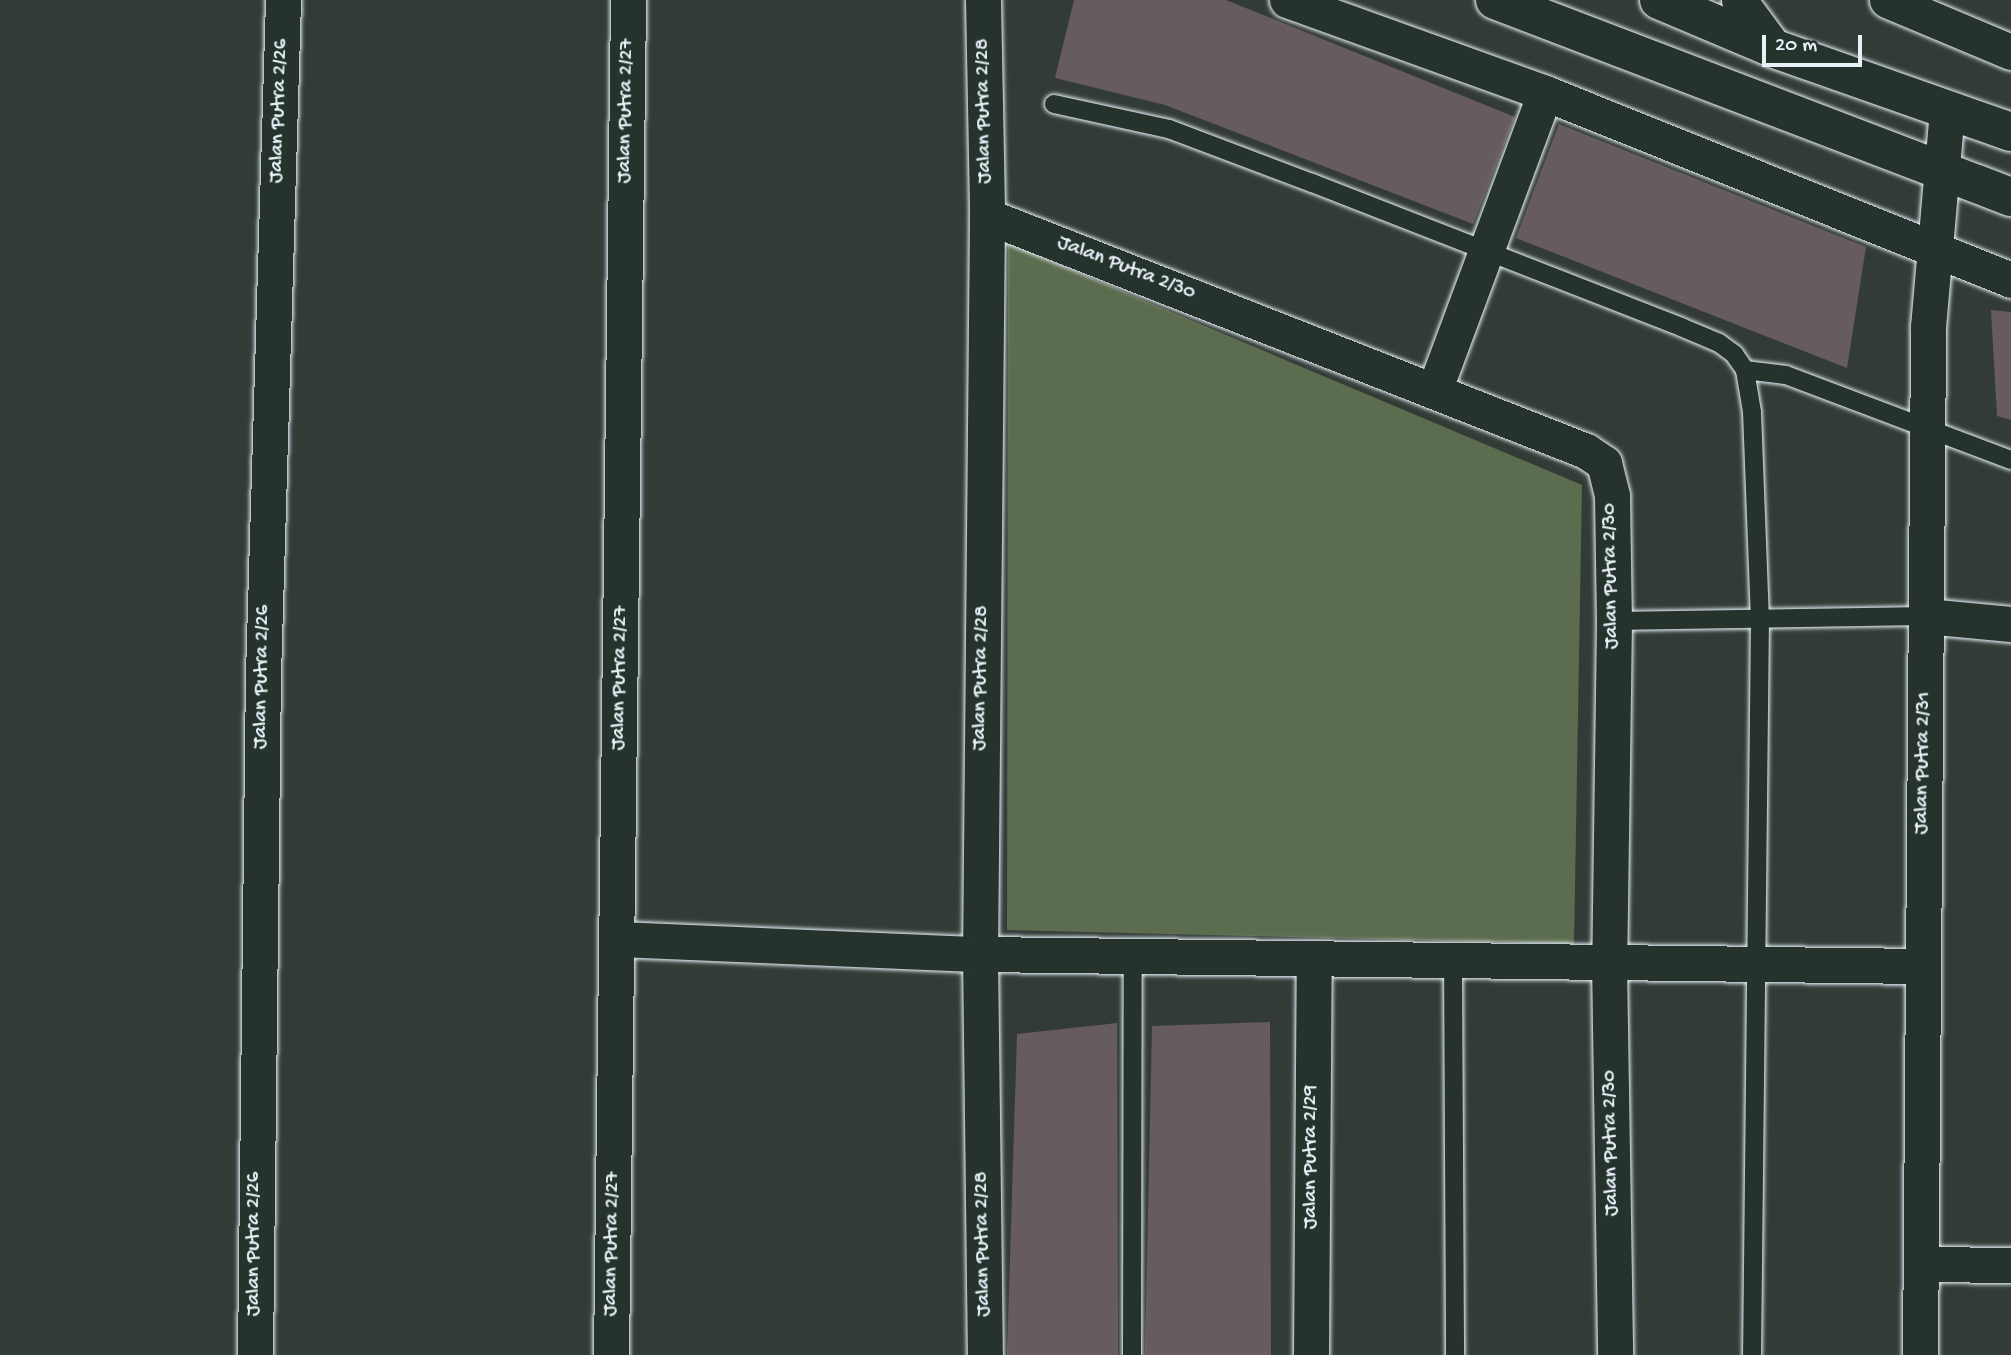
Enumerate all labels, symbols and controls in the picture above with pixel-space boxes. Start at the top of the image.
scale bar [1766,21,1866,65]
text: 20 m [1775,34,1817,59]
street label: Jalan Putra 2/26 [265,38,295,184]
street label: Jalan Putra 2/27 [613,38,641,184]
street label: Jalan Putra 2/28 [971,38,999,184]
street label: Jalan Putra 2/30 [1053,231,1199,307]
street label: Jalan Putra 2/30 [1598,503,1626,649]
street label: Jalan Putra 2/26 [249,605,277,749]
street label: Jalan Putra 2/27 [607,605,635,751]
street label: Jalan Putra 2/28 [968,605,996,751]
street label: Jalan Putra 2/31 [1910,691,1938,835]
street label: Jalan Putra 2/30 [1598,1070,1626,1216]
street label: Jalan Putra 2/29 [1299,1085,1325,1229]
street label: Jalan Putra 2/27 [599,1171,627,1317]
street label: Jalan Putra 2/28 [970,1171,998,1317]
street label: Jalan Putra 2/26 [242,1172,268,1316]

